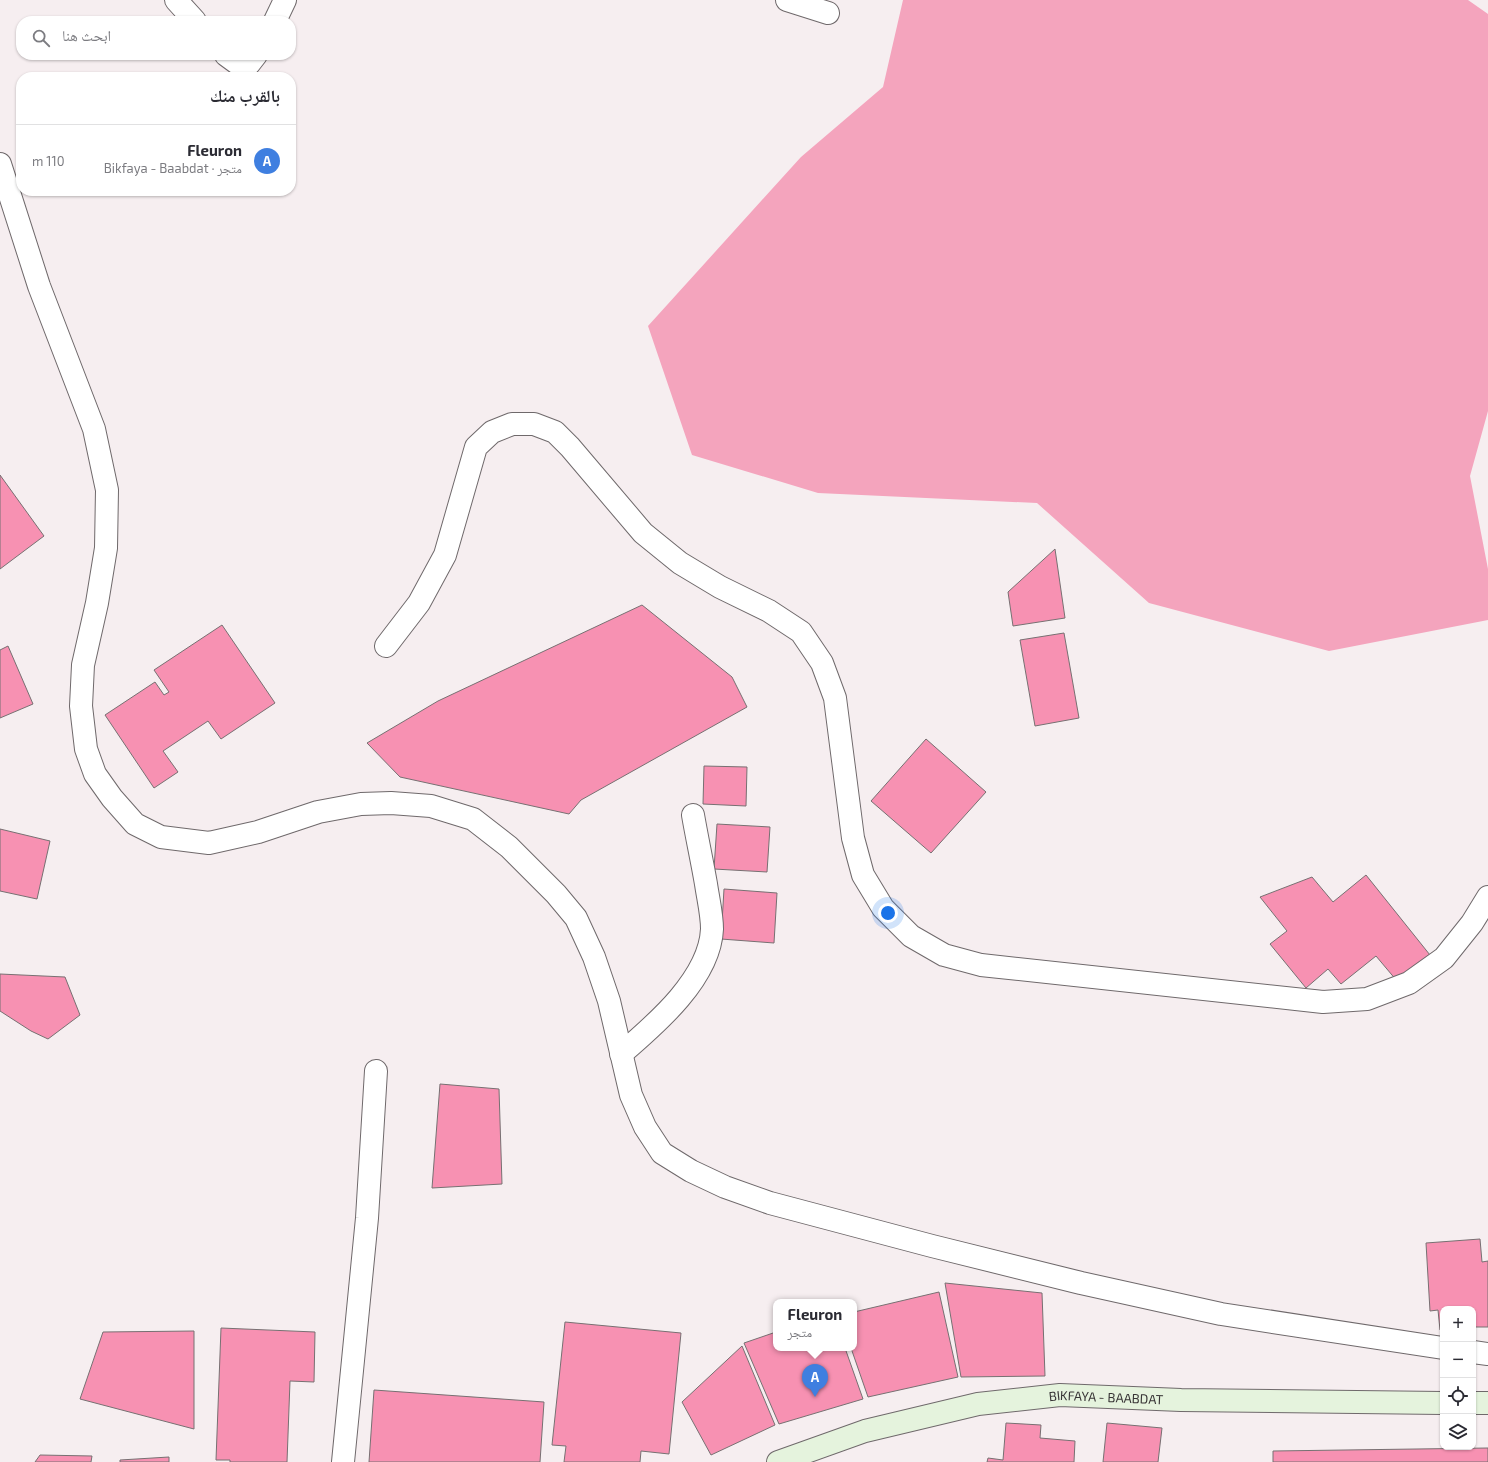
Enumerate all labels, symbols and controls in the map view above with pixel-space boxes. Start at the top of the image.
search box [16,16,296,60]
text: ابحث هنا [62,26,111,44]
icon: search [30,27,52,49]
text: بالقرب منك [210,85,280,105]
text: Fleuron [187,141,242,159]
text: 110 m [32,153,64,169]
text: A [263,153,271,169]
text: متجر · Bikfaya - Baabdat [104,160,242,176]
your location [878,903,898,923]
popup [773,1299,857,1351]
text: Fleuron [788,1305,842,1323]
map controls [1440,1306,1476,1450]
button: + [1440,1306,1476,1342]
text: متجر [788,1324,812,1340]
button: − [1440,1342,1476,1378]
pin: A [802,1364,828,1397]
button: locate [1440,1378,1476,1414]
street label: BIKFAYA - BAABDAT [1048,1387,1164,1407]
button: layers [1440,1414,1476,1450]

